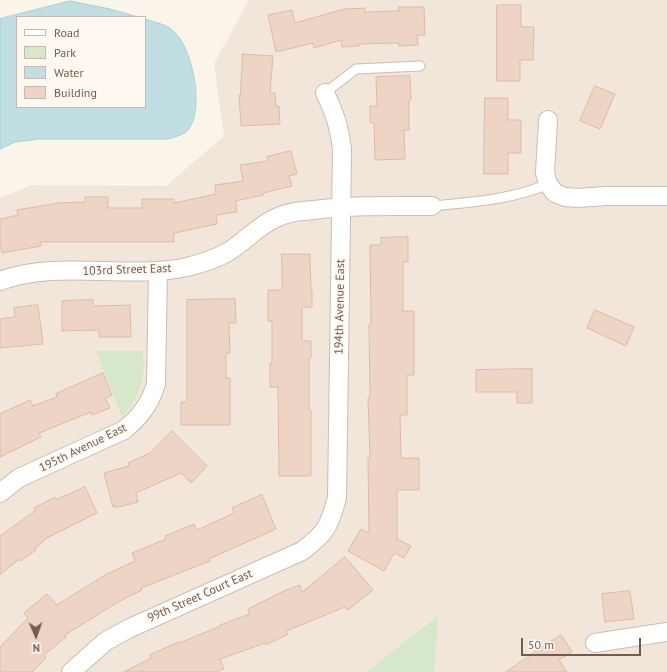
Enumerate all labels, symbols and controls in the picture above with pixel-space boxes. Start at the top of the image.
legend [16,16,146,108]
text: Road [54,25,79,40]
text: Park [54,45,76,60]
text: Water [54,65,84,80]
text: Building [54,85,97,100]
street label: 194th Avenue East [332,259,348,355]
street label: 103rd Street East [82,261,172,279]
street label: 195th Avenue East [37,421,129,475]
street label: 99th Street Court East [145,566,255,626]
north arrow [16,616,56,656]
scale bar [523,630,643,656]
text: 50 m [528,637,554,652]
text: N [33,641,40,655]

